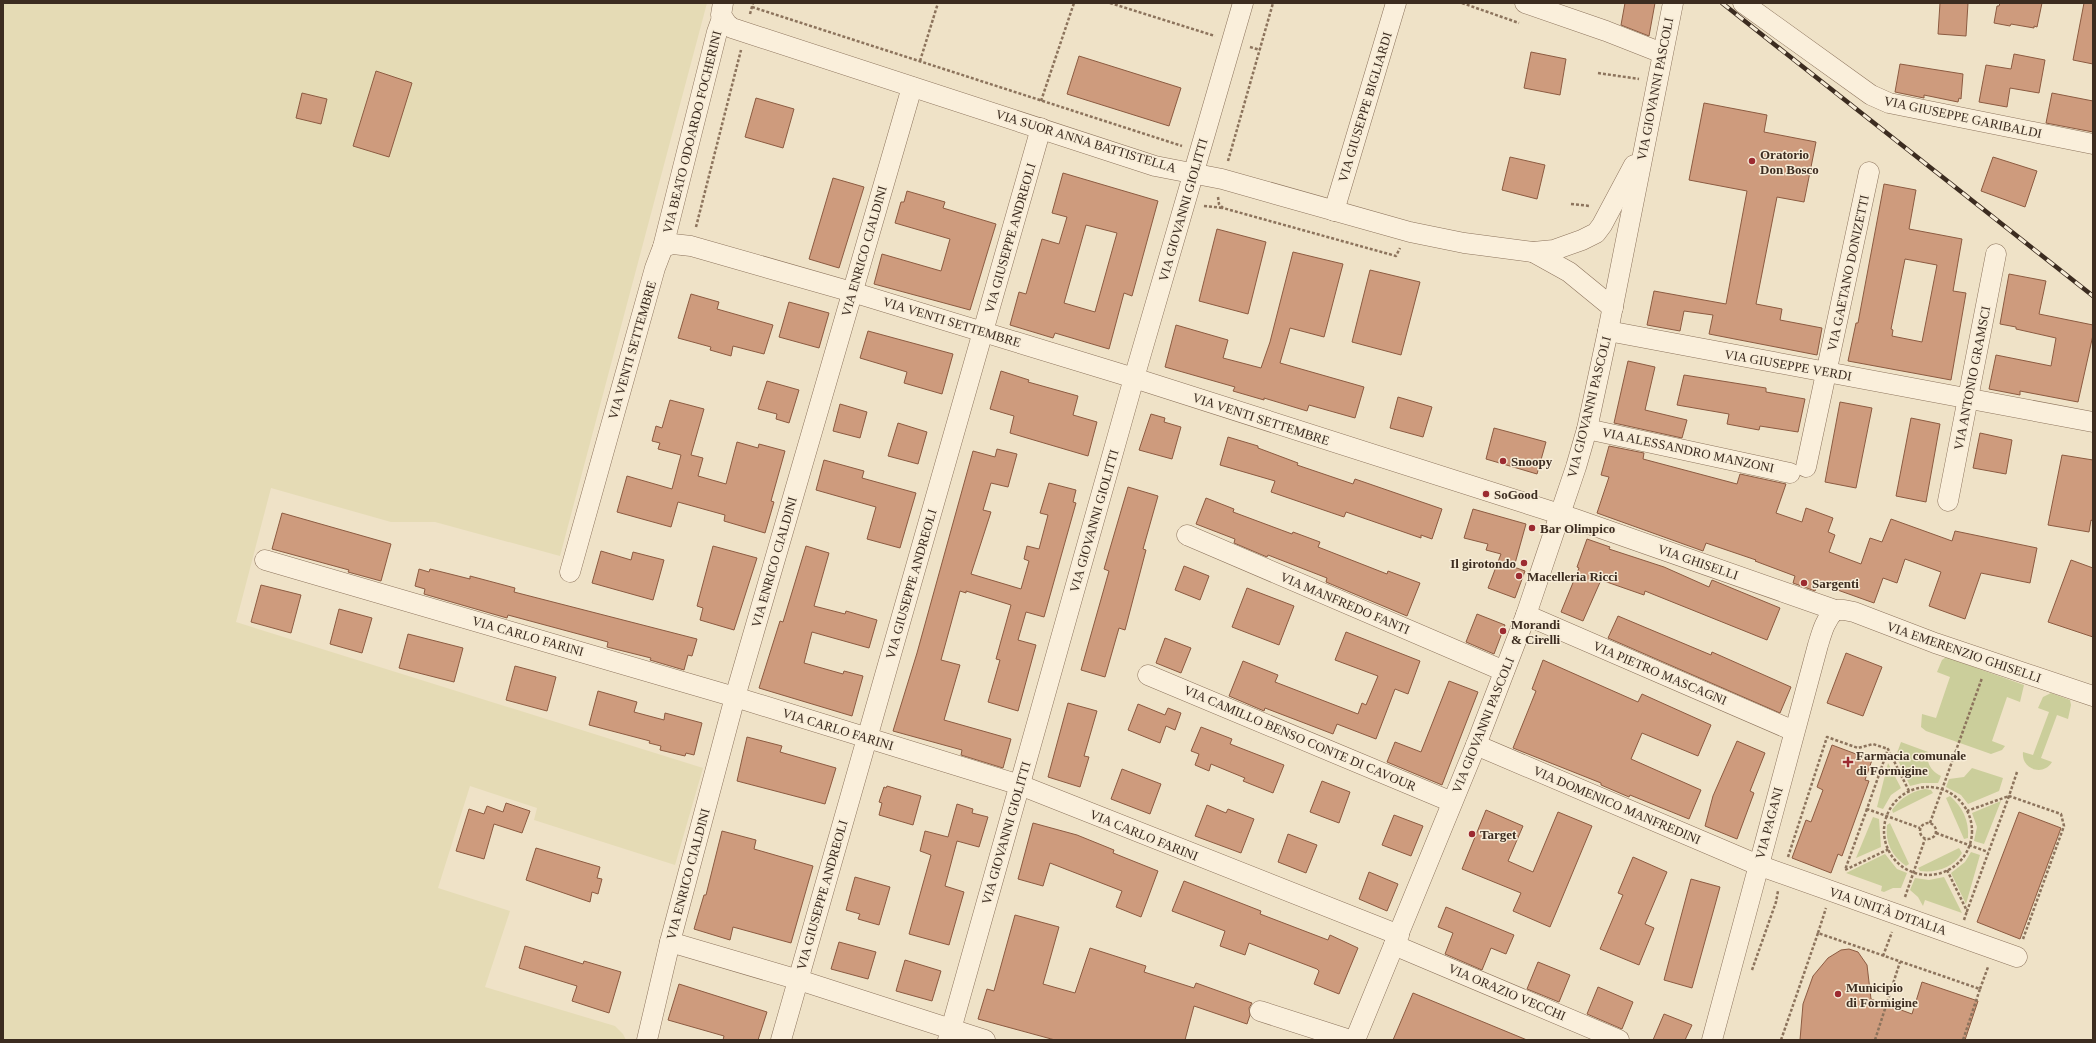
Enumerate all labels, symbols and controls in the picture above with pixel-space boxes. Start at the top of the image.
street label: VIA GIOVANNI PASCOLI [1634,16,1676,162]
street label: VIA BEATO ODOARDO FOCHERINI [660,29,724,235]
street label: VIA GIUSEPPE BIGLIARDI [1335,30,1395,184]
street label: VIA GIUSEPPE GARIBALDI [1883,93,2043,141]
street label: VIA SUOR ANNA BATTISTELLA [994,106,1179,176]
street label: VIA GIOVANNI GIOLITTI [1155,137,1211,283]
place label: Oratorio Don Bosco [1760,147,1819,177]
marker: Oratorio Don Bosco [1747,156,1757,166]
street label: VIA GIUSEPPE ANDREOLI [981,161,1039,315]
street label: VIA ENRICO CIALDINI [838,184,890,318]
street label: VIA GAETANO DONIZETTI [1824,194,1872,352]
street label: VIA VENTI SETTEMBRE [605,279,659,421]
street label: VIA VENTI SETTEMBRE [881,294,1023,350]
street label: VIA ANTONIO GRAMSCI [1951,305,1993,451]
street label: VIA GIOVANNI PASCOLI [1564,335,1614,479]
street label: VIA GIUSEPPE VERDI [1723,346,1853,384]
street label: VIA VENTI SETTEMBRE [1190,390,1332,448]
street label: VIA ALESSANDRO MANZONI [1601,424,1775,476]
street label: VIA GIOVANNI GIOLITTI [1066,448,1122,594]
place label: Snoopy [1511,454,1553,469]
marker: Snoopy [1498,456,1508,466]
place label: SoGood [1494,487,1539,502]
marker: SoGood [1481,489,1491,499]
street label: VIA ENRICO CIALDINI [748,495,800,629]
street label: VIA GIUSEPPE ANDREOLI [882,507,940,661]
place label: Bar Olimpico [1540,521,1615,536]
marker: Bar Olimpico [1527,523,1537,533]
street label: VIA GHISELLI [1656,541,1740,583]
place label: Il girotondo [1450,556,1516,571]
marker: Il girotondo [1519,558,1529,568]
street label: VIA MANFREDO FANTI [1278,569,1412,637]
place label: Macelleria Ricci [1527,569,1618,584]
marker: Macelleria Ricci [1514,571,1524,581]
place label: Sargenti [1812,576,1859,591]
marker: Sargenti [1799,578,1809,588]
street label: VIA CARLO FARINI [471,613,585,659]
place label: Morandi & Cirelli [1511,617,1561,647]
street label: VIA EMERENZIO GHISELLI [1885,618,2043,686]
marker: Morandi & Cirelli [1498,626,1508,636]
street label: VIA PIETRO MASCAGNI [1591,638,1729,708]
street label: VIA GIOVANNI PASCOLI [1449,655,1517,795]
street label: VIA CAMILLO BENSO CONTE DI CAVOUR [1182,682,1419,794]
street label: VIA CARLO FARINI [781,705,895,753]
place label: Farmacia comunale di Formigine [1856,748,1966,778]
marker: Farmacia comunale di Formigine [1843,757,1853,767]
street label: VIA GIOVANNI GIOLITTI [978,760,1034,906]
street label: VIA DOMENICO MANFREDINI [1531,763,1703,847]
street label: VIA PAGANI [1752,786,1786,860]
street label: VIA CARLO FARINI [1088,806,1200,864]
street label: VIA ENRICO CIALDINI [663,807,713,941]
street label: VIA GIUSEPPE ANDREOLI [793,818,851,972]
place label: Target [1480,827,1517,842]
marker: Target [1467,829,1477,839]
street label: VIA UNITÀ D'ITALIA [1827,884,1949,938]
street label: VIA ORAZIO VECCHI [1446,960,1568,1024]
place label: Municipio di Formigine [1846,980,1918,1010]
marker: Municipio di Formigine [1833,989,1843,999]

